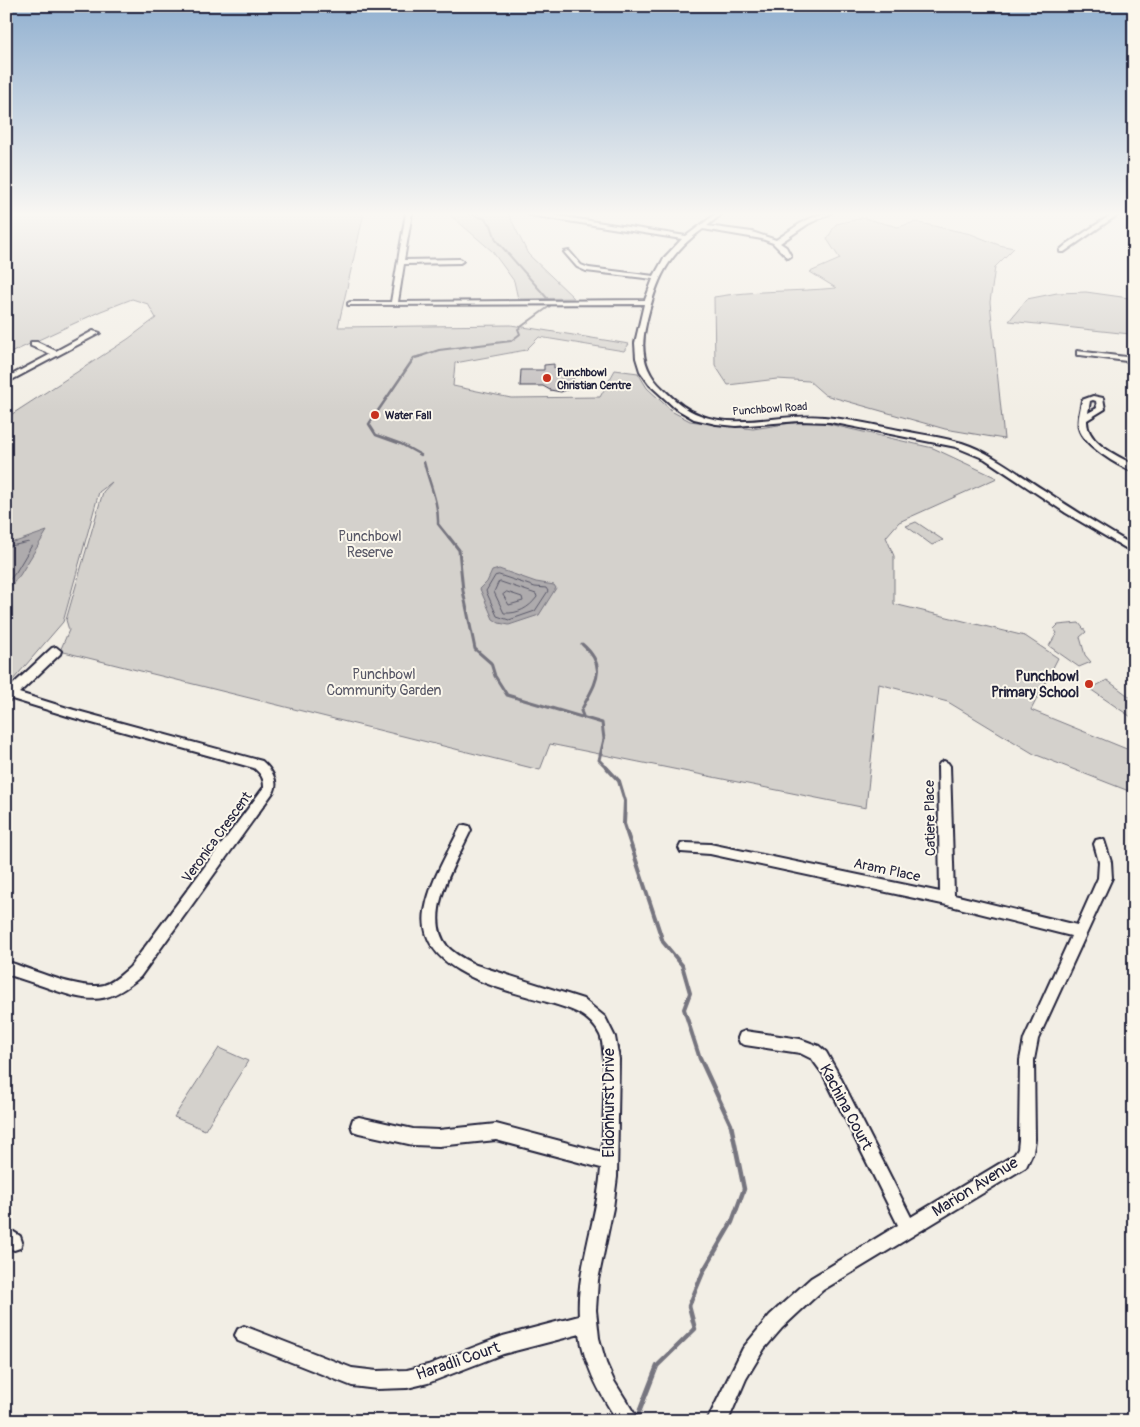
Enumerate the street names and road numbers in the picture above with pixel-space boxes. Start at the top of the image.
street label: Punchbowl Road [732,400,808,418]
street label: Catiere Place [921,780,939,856]
street label: Veronica Crescent [178,788,256,886]
street label: Aram Place [852,855,922,885]
street label: Eldonhurst Drive [599,1048,619,1158]
street label: Kachina Court [815,1061,877,1154]
street label: Marion Avenue [928,1153,1022,1221]
street label: Haradli Court [413,1337,503,1385]

